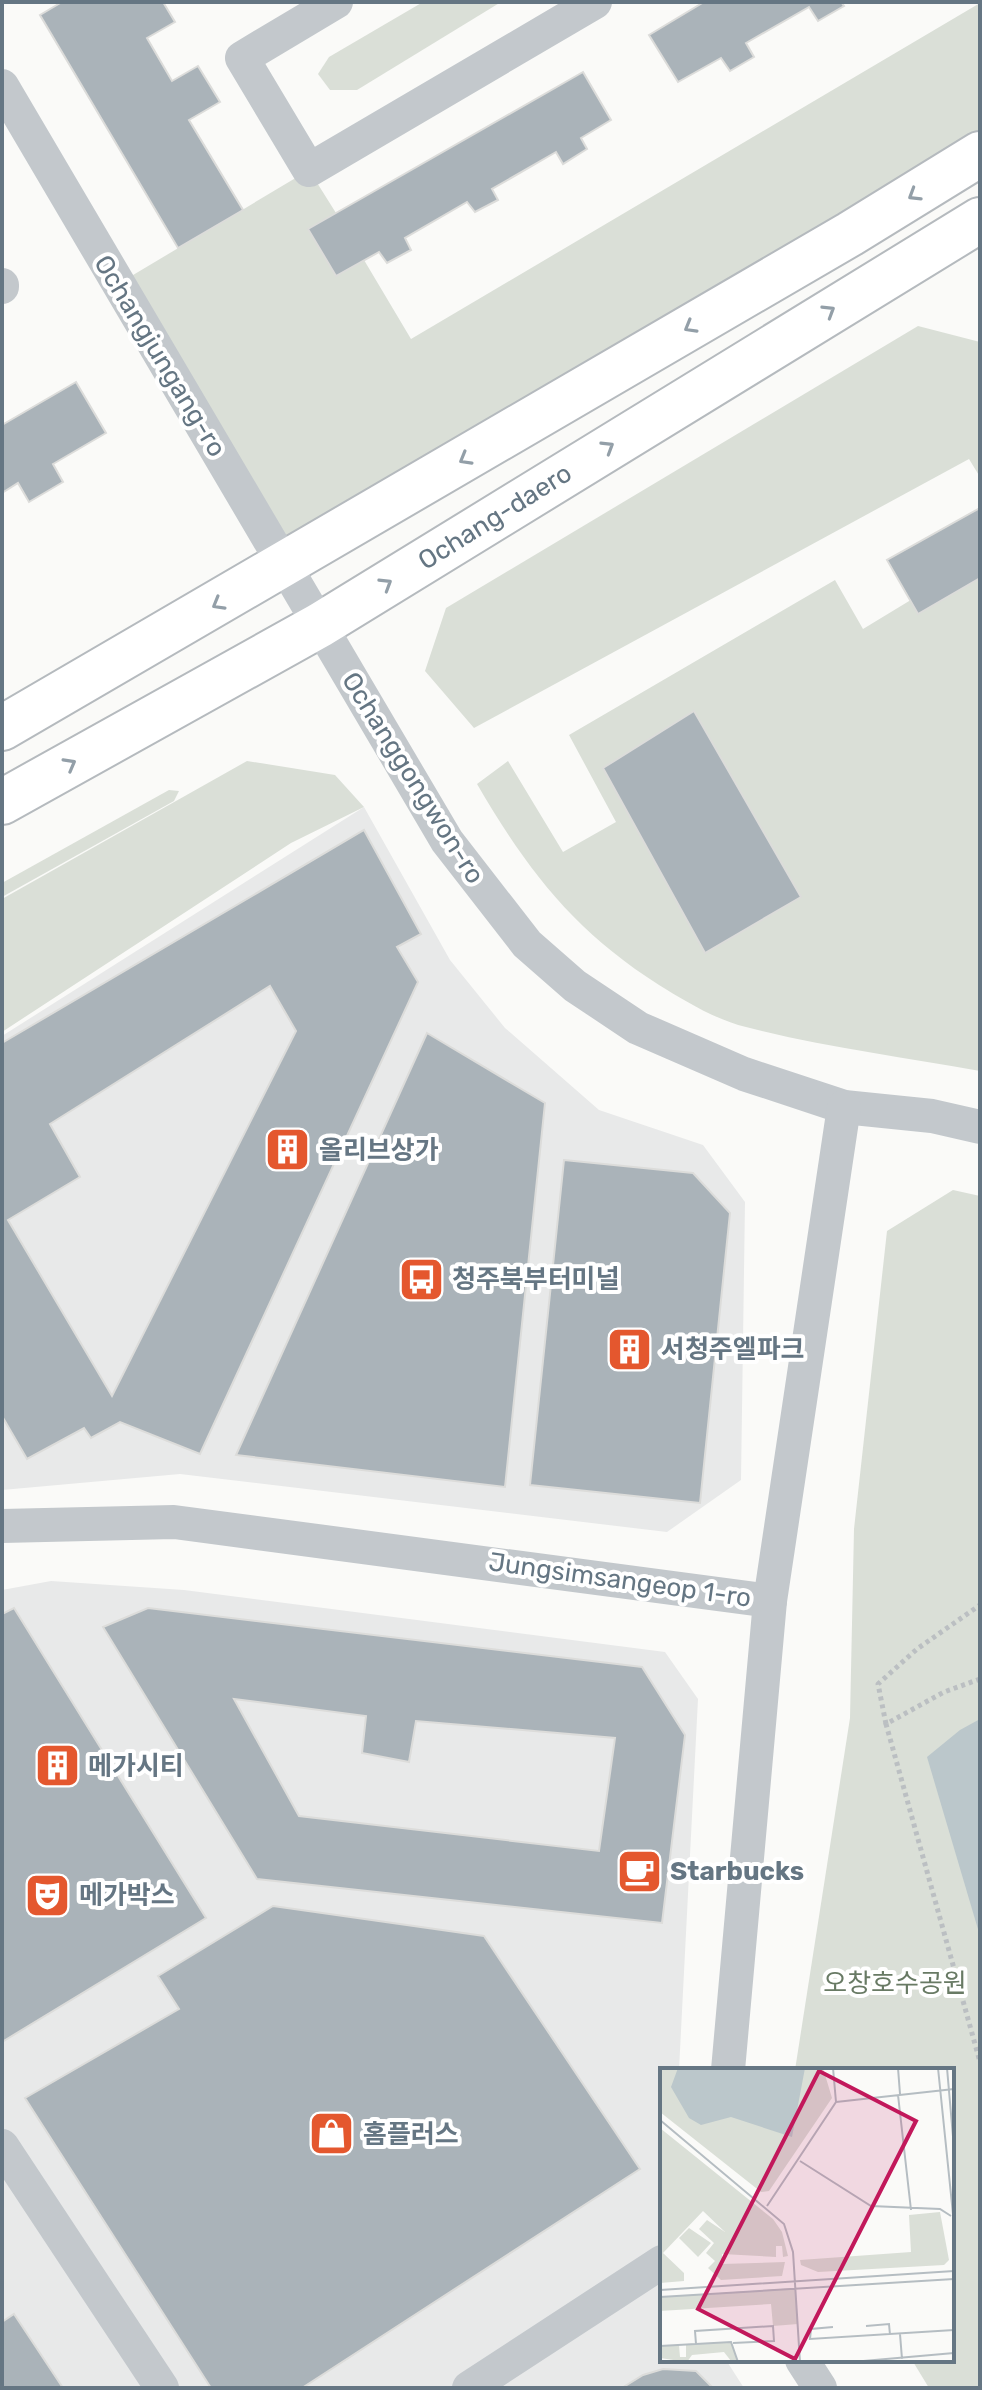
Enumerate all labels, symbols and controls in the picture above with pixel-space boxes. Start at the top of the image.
one-way arrow [908,185,922,200]
street label: Ochangjungang-ro [88,250,232,462]
one-way arrow [820,305,835,320]
one-way arrow [684,317,699,333]
one-way arrow [599,442,614,457]
one-way arrow [460,449,474,465]
street label: Ochang-daero [413,458,577,576]
one-way arrow [377,578,392,593]
one-way arrow [212,594,227,610]
street label: Ochanggongwon-ro [335,667,491,889]
one-way arrow [62,758,76,773]
building icon: 올리브상가 [264,1126,312,1174]
place label: 올리브상가 [319,1135,439,1166]
bus stop icon: 청주북부터미널 [397,1255,445,1303]
place label: 청주북부터미널 [452,1264,619,1295]
building icon: 서청주엘파크 [606,1325,654,1373]
place label: 서청주엘파크 [661,1334,805,1365]
street label: Jungsimsangeop 1-ro [487,1546,753,1614]
building icon: 메가시티 [33,1742,81,1790]
place label: 메가시티 [88,1751,184,1782]
cafe icon: Starbucks [615,1847,663,1895]
place label: Starbucks [670,1856,804,1887]
theatre icon: 메가박스 [24,1871,72,1919]
place label: 메가박스 [79,1880,175,1911]
park label: 오창호수공원 [823,1968,967,1999]
inset map [660,2068,954,2362]
shop icon: 홈플러스 [308,2110,356,2158]
place label: 홈플러스 [363,2119,459,2150]

